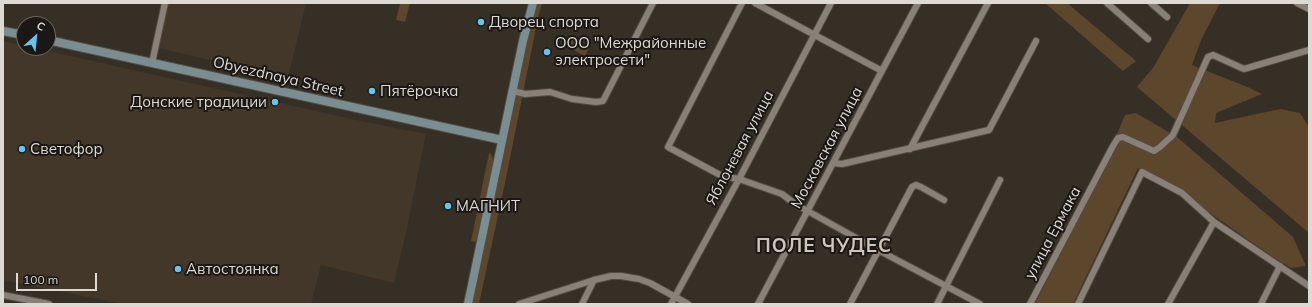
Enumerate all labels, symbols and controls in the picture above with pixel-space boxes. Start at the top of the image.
place label: Дворец спорта [489,13,599,31]
north arrow [16,16,56,56]
marker: Дворец спорта [476,17,486,27]
text: С [34,18,48,34]
place label: ООО "Межрайонные электросети" [555,34,706,69]
marker: ООО "Межрайонные электросети" [542,47,552,57]
street label: Obyezdnaya Street [211,53,345,101]
place label: Пятёрочка [380,82,458,100]
street label: Московская улица [787,84,867,212]
marker: Пятёрочка [367,86,377,96]
street label: Яблоневая улица [702,88,778,208]
place label: Донские традиции [130,93,267,111]
marker: Донские традиции [270,97,280,107]
place label: Светофор [30,140,103,158]
marker: Светофор [17,144,27,154]
street label: улица Ермака [1021,184,1085,282]
place label: МАГНИТ [456,197,520,215]
marker: МАГНИТ [443,201,453,211]
district label: ПОЛЕ ЧУДЕС [756,235,892,257]
place label: Автостоянка [186,260,279,278]
marker: Автостоянка [173,264,183,274]
scale bar [18,265,99,291]
text: 100 m [23,272,58,287]

